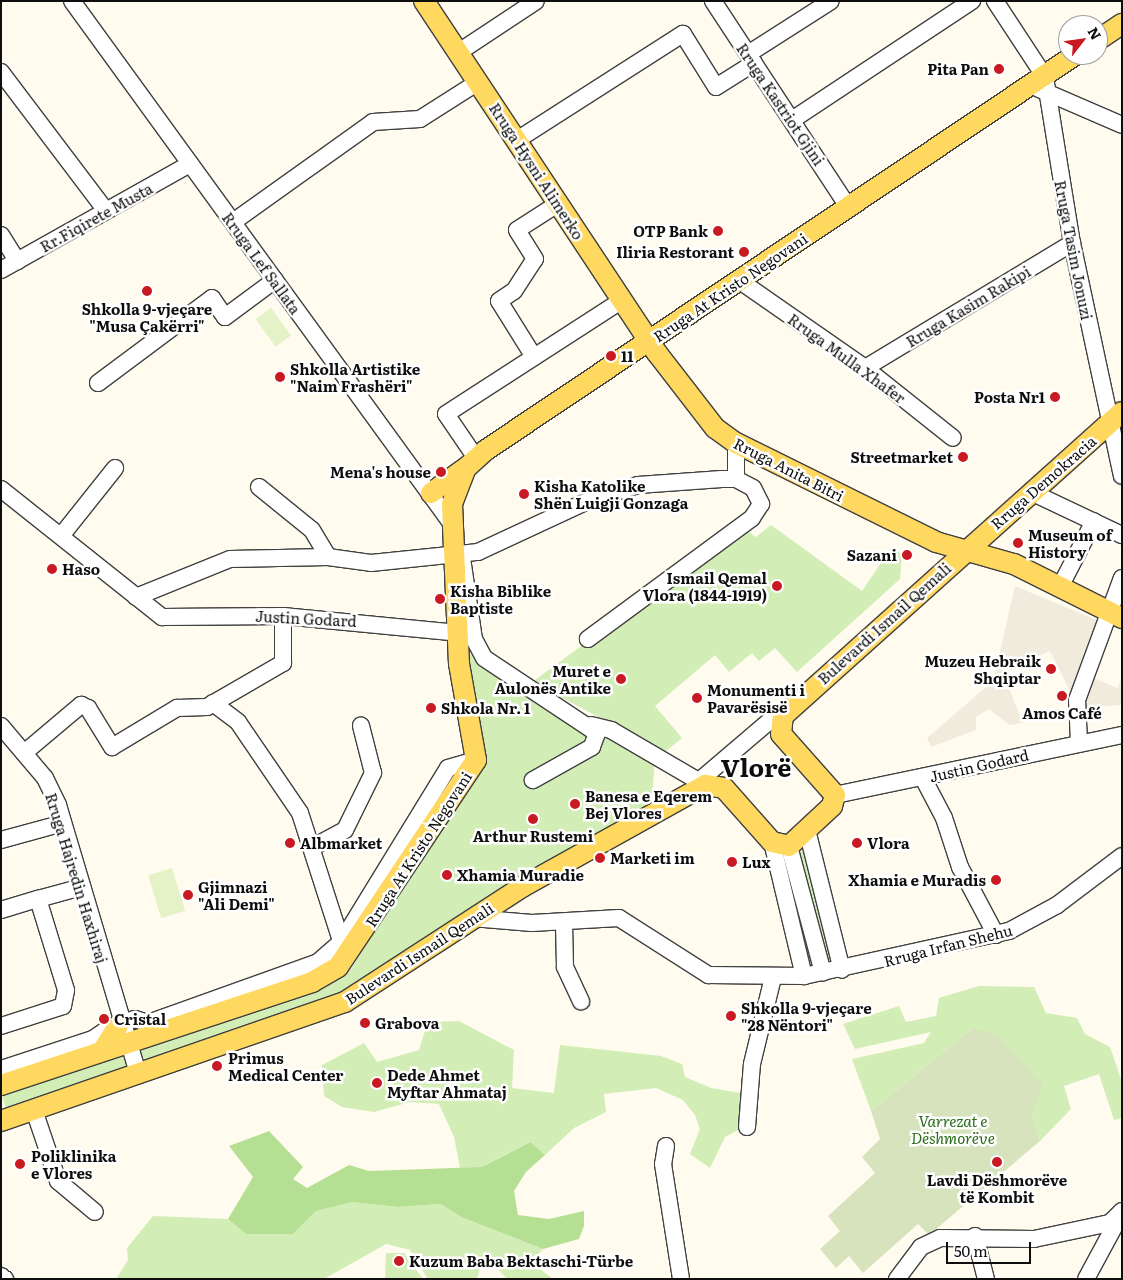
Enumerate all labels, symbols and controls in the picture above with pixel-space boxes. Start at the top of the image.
north arrow [1058,15,1108,65]
text: N [1084,23,1107,43]
street label: Rruga Kastriot Gjini [733,39,829,169]
place label: Pita Pan [927,60,989,78]
marker: Pita Pan [993,63,1005,75]
street label: Rruga Hysni Alimerko [486,99,588,243]
street label: Rr.Fiqirete Musta [37,179,155,255]
street label: Rruga Tasim Jonuzi [1052,179,1096,321]
street label: Rruga Lef Sallata [219,209,305,317]
place label: OTP Bank [633,222,708,240]
marker: OTP Bank [712,225,724,237]
street label: Rruga At Kristo Negovani [650,229,810,345]
place label: Iliria Restorant [616,243,734,261]
marker: Iliria Restorant [738,246,750,258]
street label: Rruga Kasim Rakipi [902,262,1034,350]
marker: Shkolla 9-vjeçare "Musa Çakërri" [141,285,153,297]
place label: Shkolla 9-vjeçare "Musa Çakërri" [82,299,212,334]
street label: Rruga Mulla Xhafer [785,309,909,407]
place label: 11 [621,347,633,365]
marker: 11 [605,350,617,362]
place label: Shkolla Artistike "Naim Frashëri" [290,359,420,394]
marker: Shkolla Artistike "Naim Frashëri" [274,371,286,383]
place label: Posta Nr1 [974,388,1045,406]
marker: Posta Nr1 [1049,391,1061,403]
street label: Rruga Demokracia [987,431,1099,533]
street label: Rruga Anita Bitri [731,433,847,505]
place label: Streetmarket [850,448,953,466]
marker: Streetmarket [957,451,969,463]
place label: Mena's house [330,463,431,481]
marker: Mena's house [435,466,447,478]
place label: Kisha Katolike Shën Luigji Gonzaga [534,476,688,511]
marker: Kisha Katolike Shën Luigji Gonzaga [518,488,530,500]
place label: Museum of History [1028,525,1112,560]
marker: Museum of History [1012,537,1024,549]
place label: Sazani [847,546,897,564]
marker: Sazani [901,549,913,561]
street label: Bulevardi Ismail Qemali [814,558,954,688]
place label: Haso [62,560,100,578]
marker: Haso [46,563,58,575]
place label: Ismail Qemal Vlora (1844-1919) [643,568,767,603]
marker: Ismail Qemal Vlora (1844-1919) [771,580,783,592]
place label: Kisha Biblike Baptiste [450,581,551,616]
marker: Kisha Biblike Baptiste [434,593,446,605]
street label: Justin Godard [255,606,357,630]
place label: Muzeu Hebraik Shqiptar [925,651,1041,686]
place label: Muret e Aulonës Antike [495,661,611,696]
marker: Muzeu Hebraik Shqiptar [1045,663,1057,675]
marker: Muret e Aulonës Antike [615,673,627,685]
place label: Monumenti i Pavarësisë [707,680,805,715]
marker: Amos Café [1056,690,1068,702]
marker: Monumenti i Pavarësisë [691,692,703,704]
place label: Shkola Nr. 1 [441,699,530,717]
marker: Shkola Nr. 1 [425,702,437,714]
place label: Amos Café [1022,704,1102,722]
street label: Justin Godard [928,745,1030,785]
district label: Vlorë [721,752,791,782]
street label: Rruga At Kristo Negovani [361,768,475,930]
place label: Banesa e Eqerem Bej Vlores [585,786,712,821]
street label: Rruga Hajredin Haxhiraj [42,791,112,965]
marker: Banesa e Eqerem Bej Vlores [569,798,581,810]
marker: Arthur Rustemi [527,813,539,825]
place label: Arthur Rustemi [473,827,593,845]
place label: Albmarket [300,834,382,852]
place label: Vlora [867,834,910,852]
marker: Albmarket [284,837,296,849]
marker: Vlora [851,837,863,849]
place label: Marketi im [610,849,695,867]
marker: Marketi im [594,852,606,864]
place label: Lux [742,853,771,871]
marker: Lux [726,856,738,868]
place label: Xhamia Muradie [457,866,584,884]
marker: Xhamia Muradie [441,869,453,881]
place label: Xhamia e Muradis [848,871,986,889]
marker: Xhamia e Muradis [990,874,1002,886]
place label: Gjimnazi "Ali Demi" [198,877,275,912]
marker: Gjimnazi "Ali Demi" [182,889,194,901]
street label: Bulevardi Ismail Qemali [342,898,496,1008]
street label: Rruga Irfan Shehu [882,920,1014,970]
place label: Shkolla 9-vjeçare "28 Nëntori" [741,998,872,1033]
place label: Cristal [114,1010,166,1028]
marker: Shkolla 9-vjeçare "28 Nëntori" [725,1010,737,1022]
marker: Cristal [98,1013,110,1025]
place label: Grabova [375,1014,440,1032]
marker: Grabova [359,1017,371,1029]
place label: Primus Medical Center [228,1048,343,1083]
marker: Primus Medical Center [210,1059,224,1073]
place label: Dede Ahmet Myftar Ahmataj [387,1065,507,1100]
marker: Dede Ahmet Myftar Ahmataj [371,1077,383,1089]
park label: Varrezat e Dëshmorëve [911,1111,995,1146]
place label: Poliklinika e Vlores [31,1146,116,1181]
marker: Lavdi Dëshmorëve të Kombit [991,1156,1003,1168]
marker: Poliklinika e Vlores [13,1157,27,1171]
place label: Lavdi Dëshmorëve të Kombit [927,1170,1067,1205]
scale bar [948,1232,1033,1264]
text: 50 m [954,1239,988,1262]
place label: Kuzum Baba Bektaschi-Türbe [409,1252,633,1270]
marker: Kuzum Baba Bektaschi-Türbe [393,1255,405,1267]

